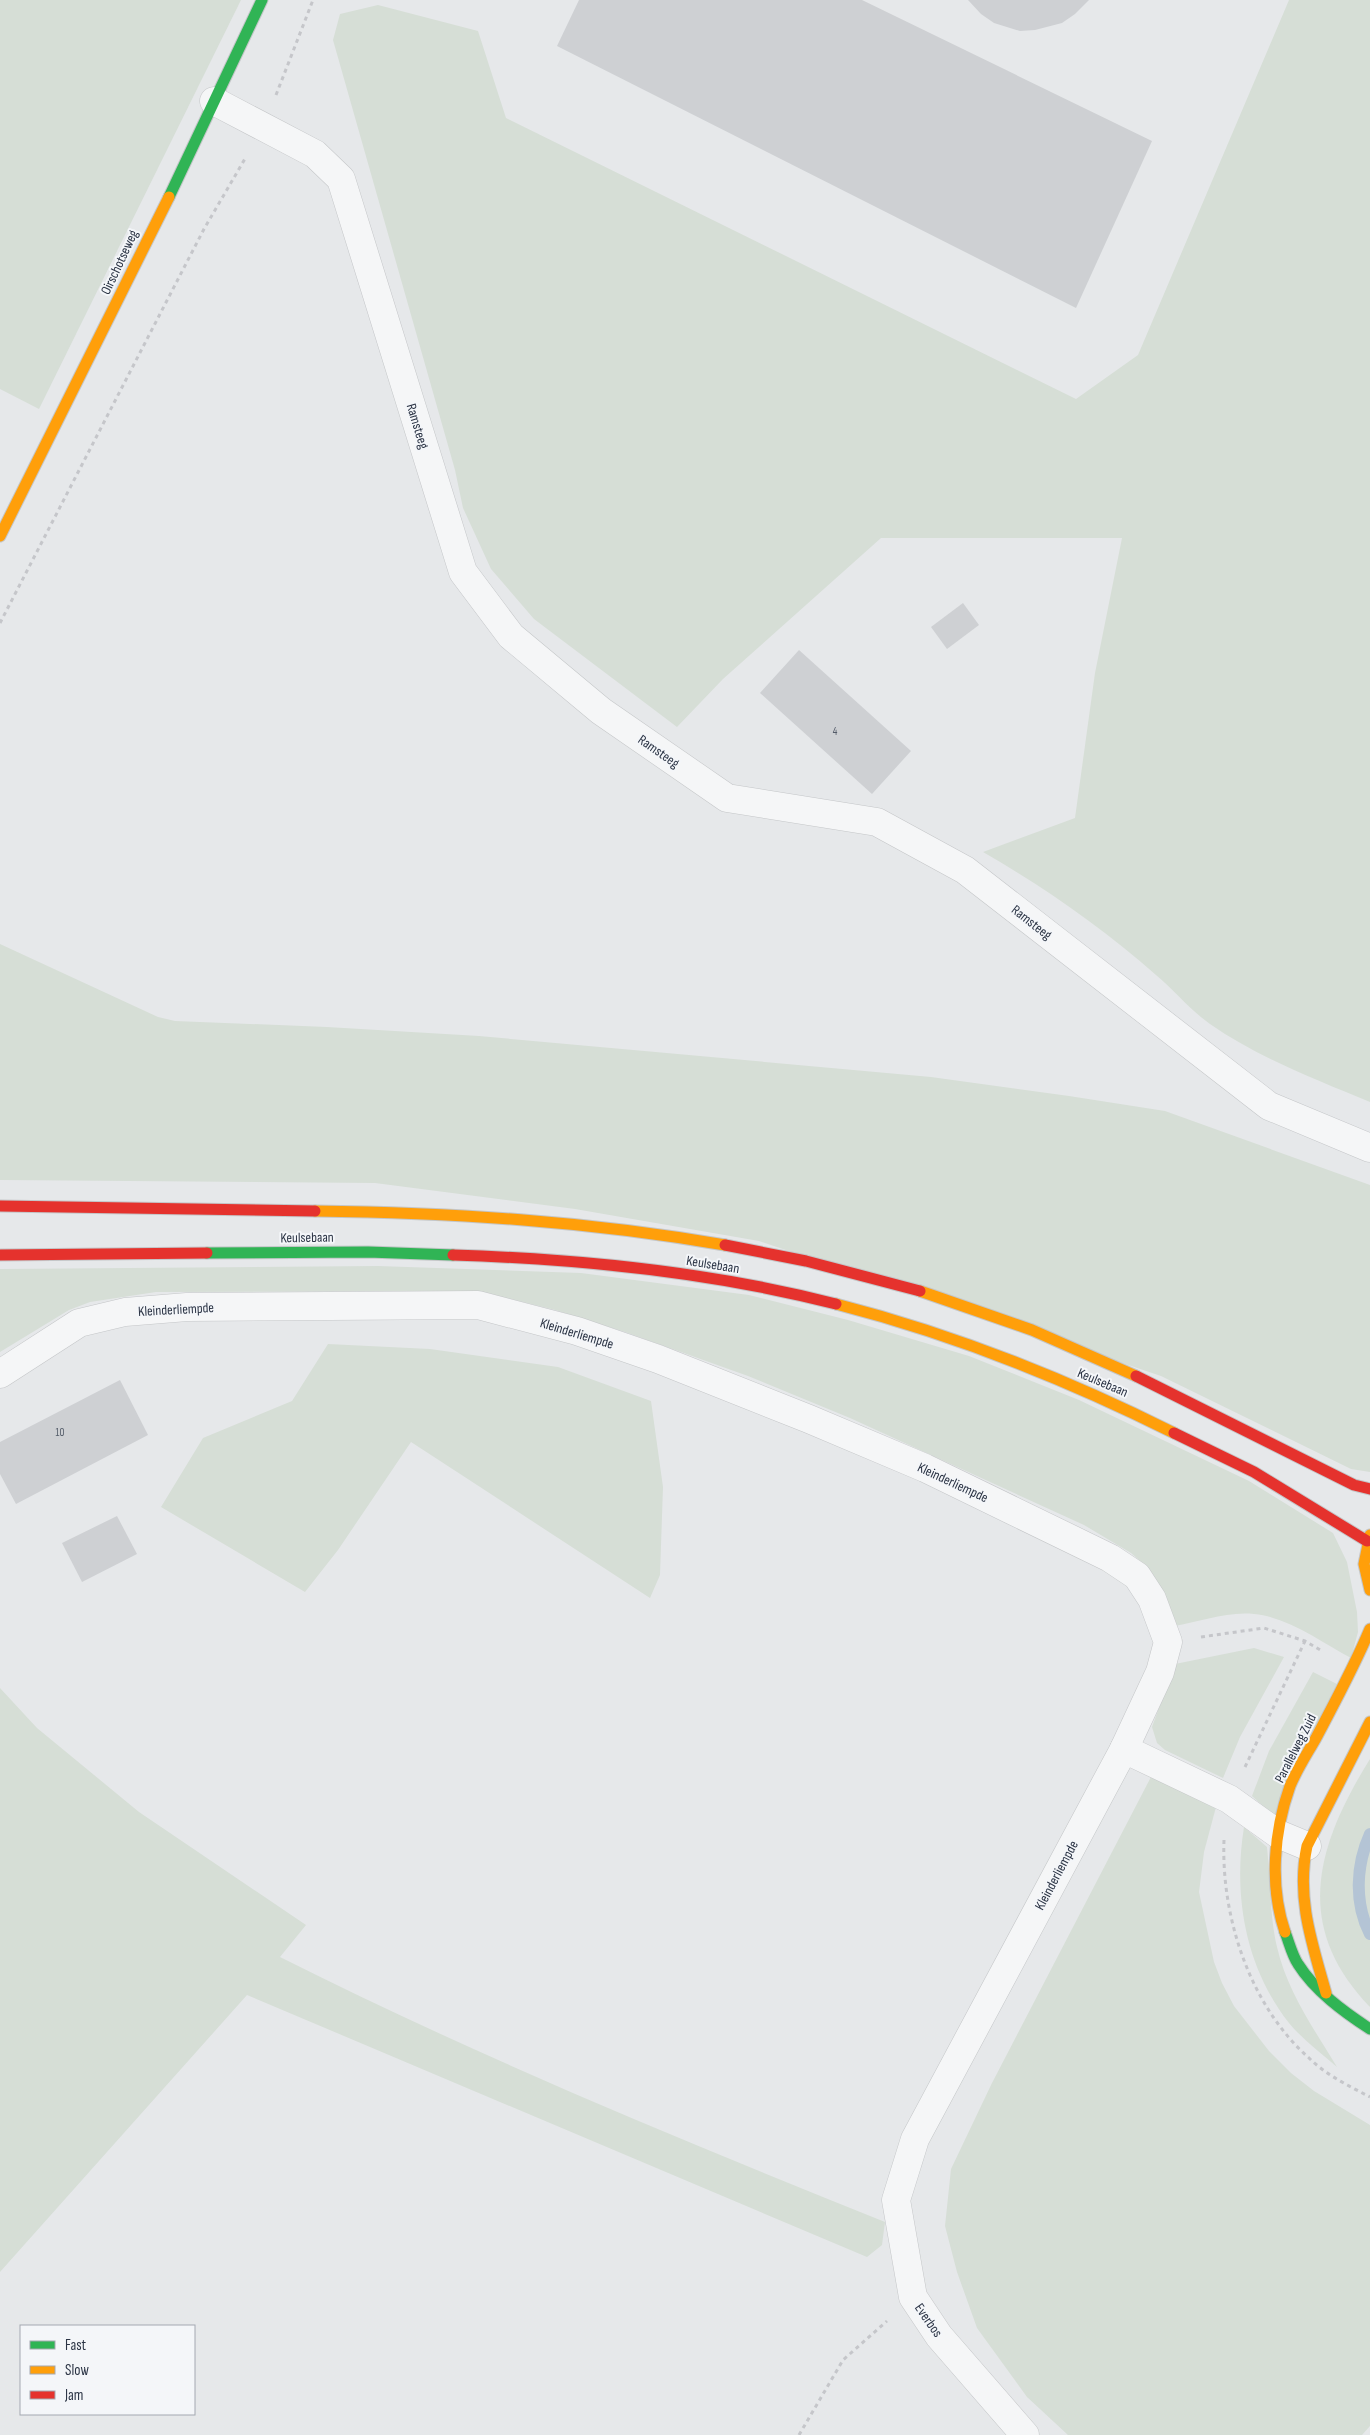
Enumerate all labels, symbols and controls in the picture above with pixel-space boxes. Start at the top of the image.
street label: Oirschotseweg [97,227,142,297]
street label: Ramsteeg [403,401,433,451]
house number: 4 [833,725,838,738]
street label: Ramsteeg [635,731,683,772]
street label: Ramsteeg [1008,901,1056,944]
street label: Keulsebaan [280,1229,334,1246]
street label: Keulsebaan [685,1252,741,1277]
street label: Kleinderliempde [138,1299,214,1320]
street label: Kleinderliempde [538,1314,616,1353]
street label: Keulsebaan [1075,1364,1131,1401]
house number: 10 [56,1426,64,1439]
street label: Kleinderliempde [915,1459,991,1506]
street label: Parallelweg Zuid [1271,1711,1320,1785]
street label: Kleinderliempde [1031,1838,1082,1913]
street label: Everbos [911,2300,946,2340]
legend [20,2325,195,2415]
text: Fast [65,2336,87,2355]
text: Slow [65,2361,89,2380]
text: Jam [64,2386,83,2405]

